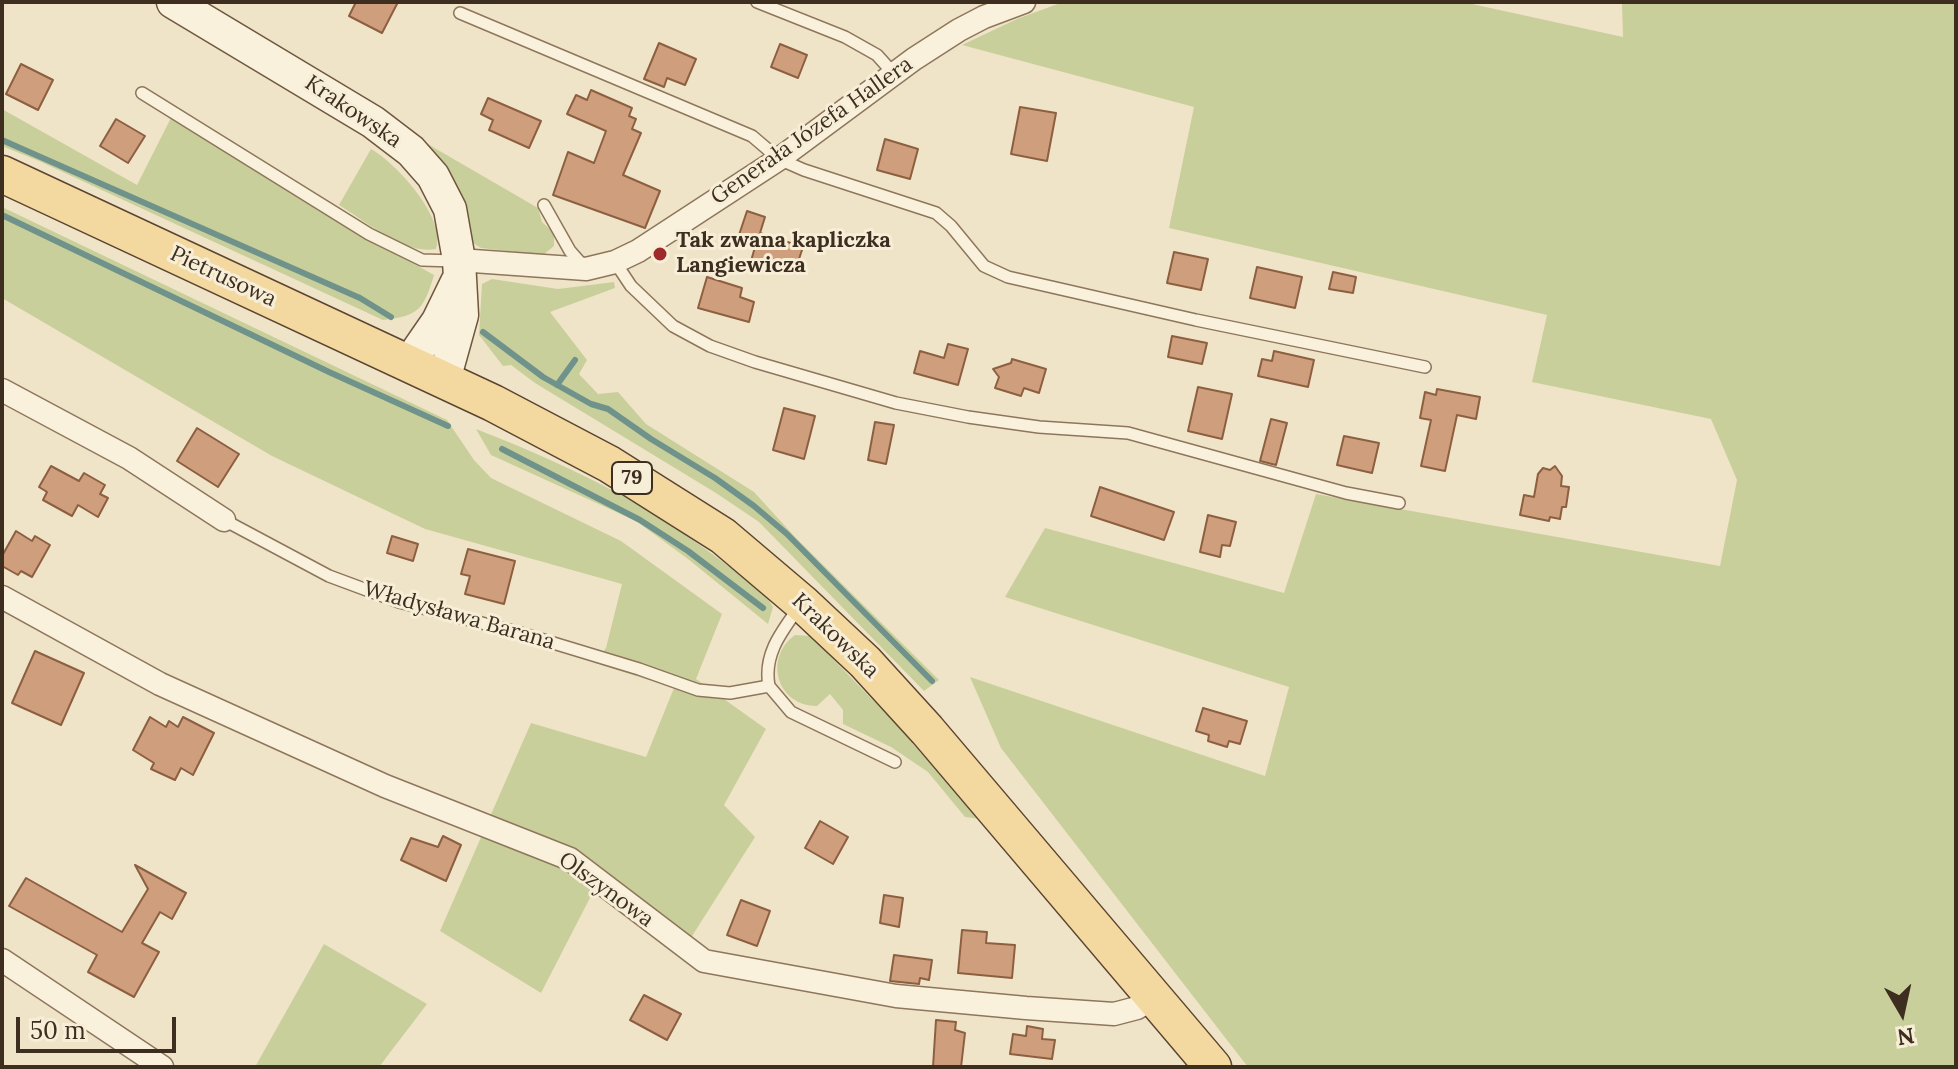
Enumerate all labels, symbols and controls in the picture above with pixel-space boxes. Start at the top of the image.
street label: Generała Józefa Hallera [706,51,918,211]
street label: Krakowska [300,70,406,154]
place label: Tak zwana kapliczka Langiewicza [676,228,891,280]
street label: Pietrusowa [166,241,280,313]
marker: Tak zwana kapliczka Langiewicza [651,245,669,263]
road number: 79 [612,462,652,494]
street label: Władysława Barana [360,576,558,656]
street label: Krakowska [786,588,884,684]
street label: Olszynowa [553,847,659,933]
north arrow [1862,973,1942,1053]
scale bar [20,1001,180,1051]
text: 50 m [30,1015,86,1046]
text: N [1895,1022,1916,1052]

